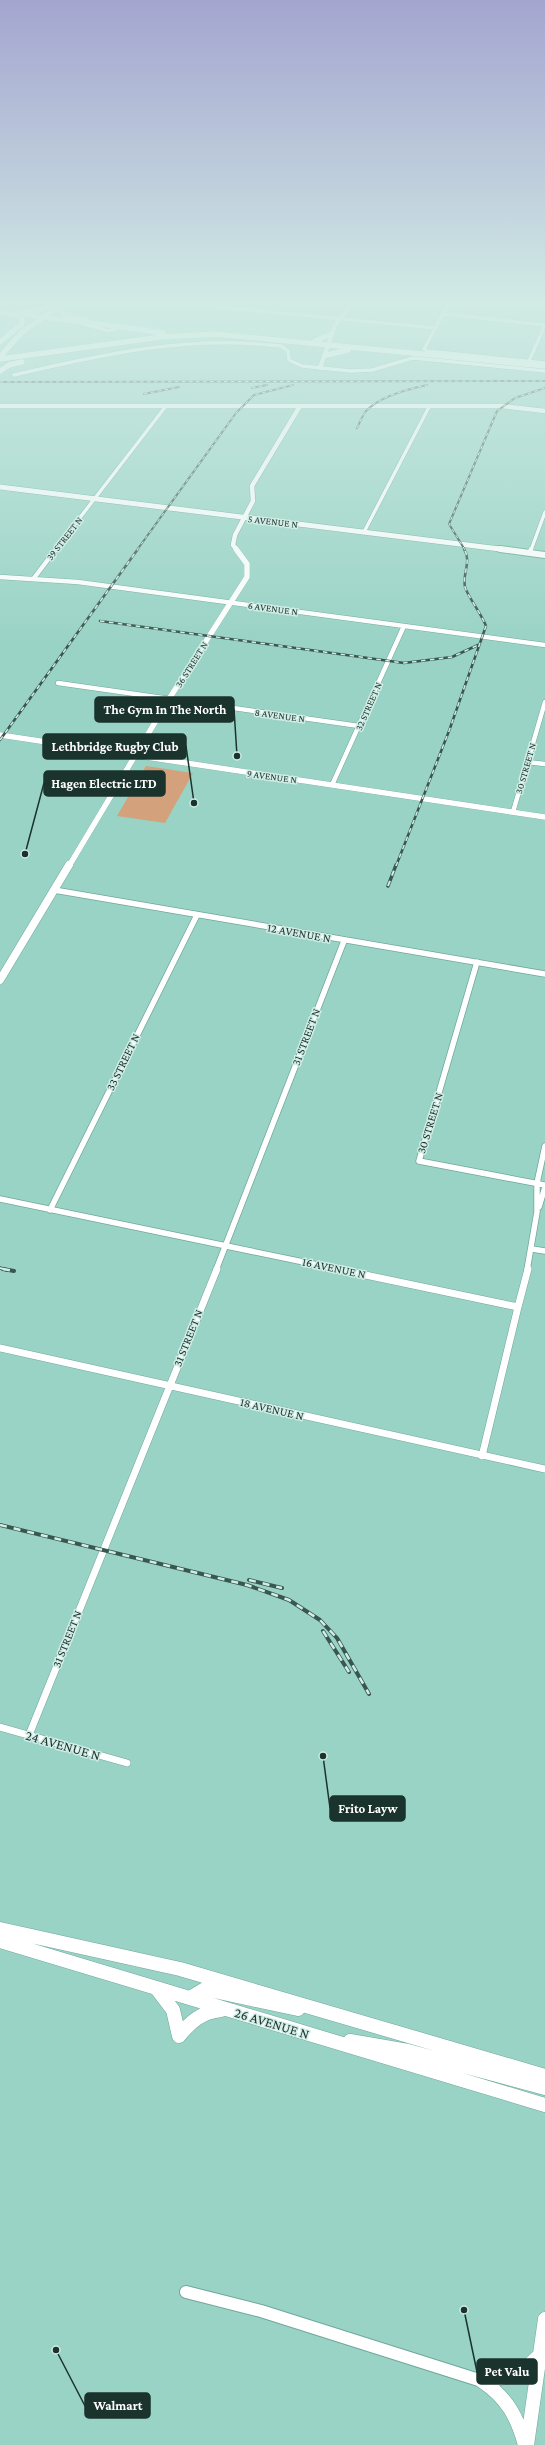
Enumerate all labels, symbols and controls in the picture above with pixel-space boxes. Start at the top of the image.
street label: 5 AVENUE N [247,513,299,530]
street label: 39 STREET N [44,514,85,562]
street label: 6 AVENUE N [247,600,299,618]
street label: 36 STREET N [173,639,210,689]
street label: 32 STREET N [353,680,384,732]
callout: The Gym In The North [95,697,234,722]
text: The Gym In The North [104,702,227,717]
street label: 8 AVENUE N [254,707,306,725]
callout: Lethbridge Rugby Club [43,734,186,759]
text: Lethbridge Rugby Club [52,739,178,754]
street label: 30 STREET N [513,741,538,795]
street label: 9 AVENUE N [246,768,298,786]
callout: Hagen Electric LTD [44,771,165,796]
text: Hagen Electric LTD [51,776,157,791]
street label: 12 AVENUE N [266,921,332,945]
street label: 31 STREET N [289,1006,323,1068]
street label: 33 STREET N [103,1031,143,1093]
street label: 30 STREET N [414,1091,446,1155]
street label: 16 AVENUE N [301,1254,367,1282]
street label: 31 STREET N [170,1307,206,1369]
street label: 18 AVENUE N [239,1395,305,1423]
street label: 31 STREET N [49,1608,85,1670]
street label: 24 AVENUE N [24,1727,102,1763]
callout: Frito Layw [330,1796,405,1821]
text: Frito Layw [338,1801,398,1816]
street label: 26 AVENUE N [233,2004,311,2042]
callout: Pet Valu [477,2359,537,2384]
text: Pet Valu [485,2364,530,2379]
callout: Walmart [85,2393,150,2418]
text: Walmart [92,2398,143,2413]

